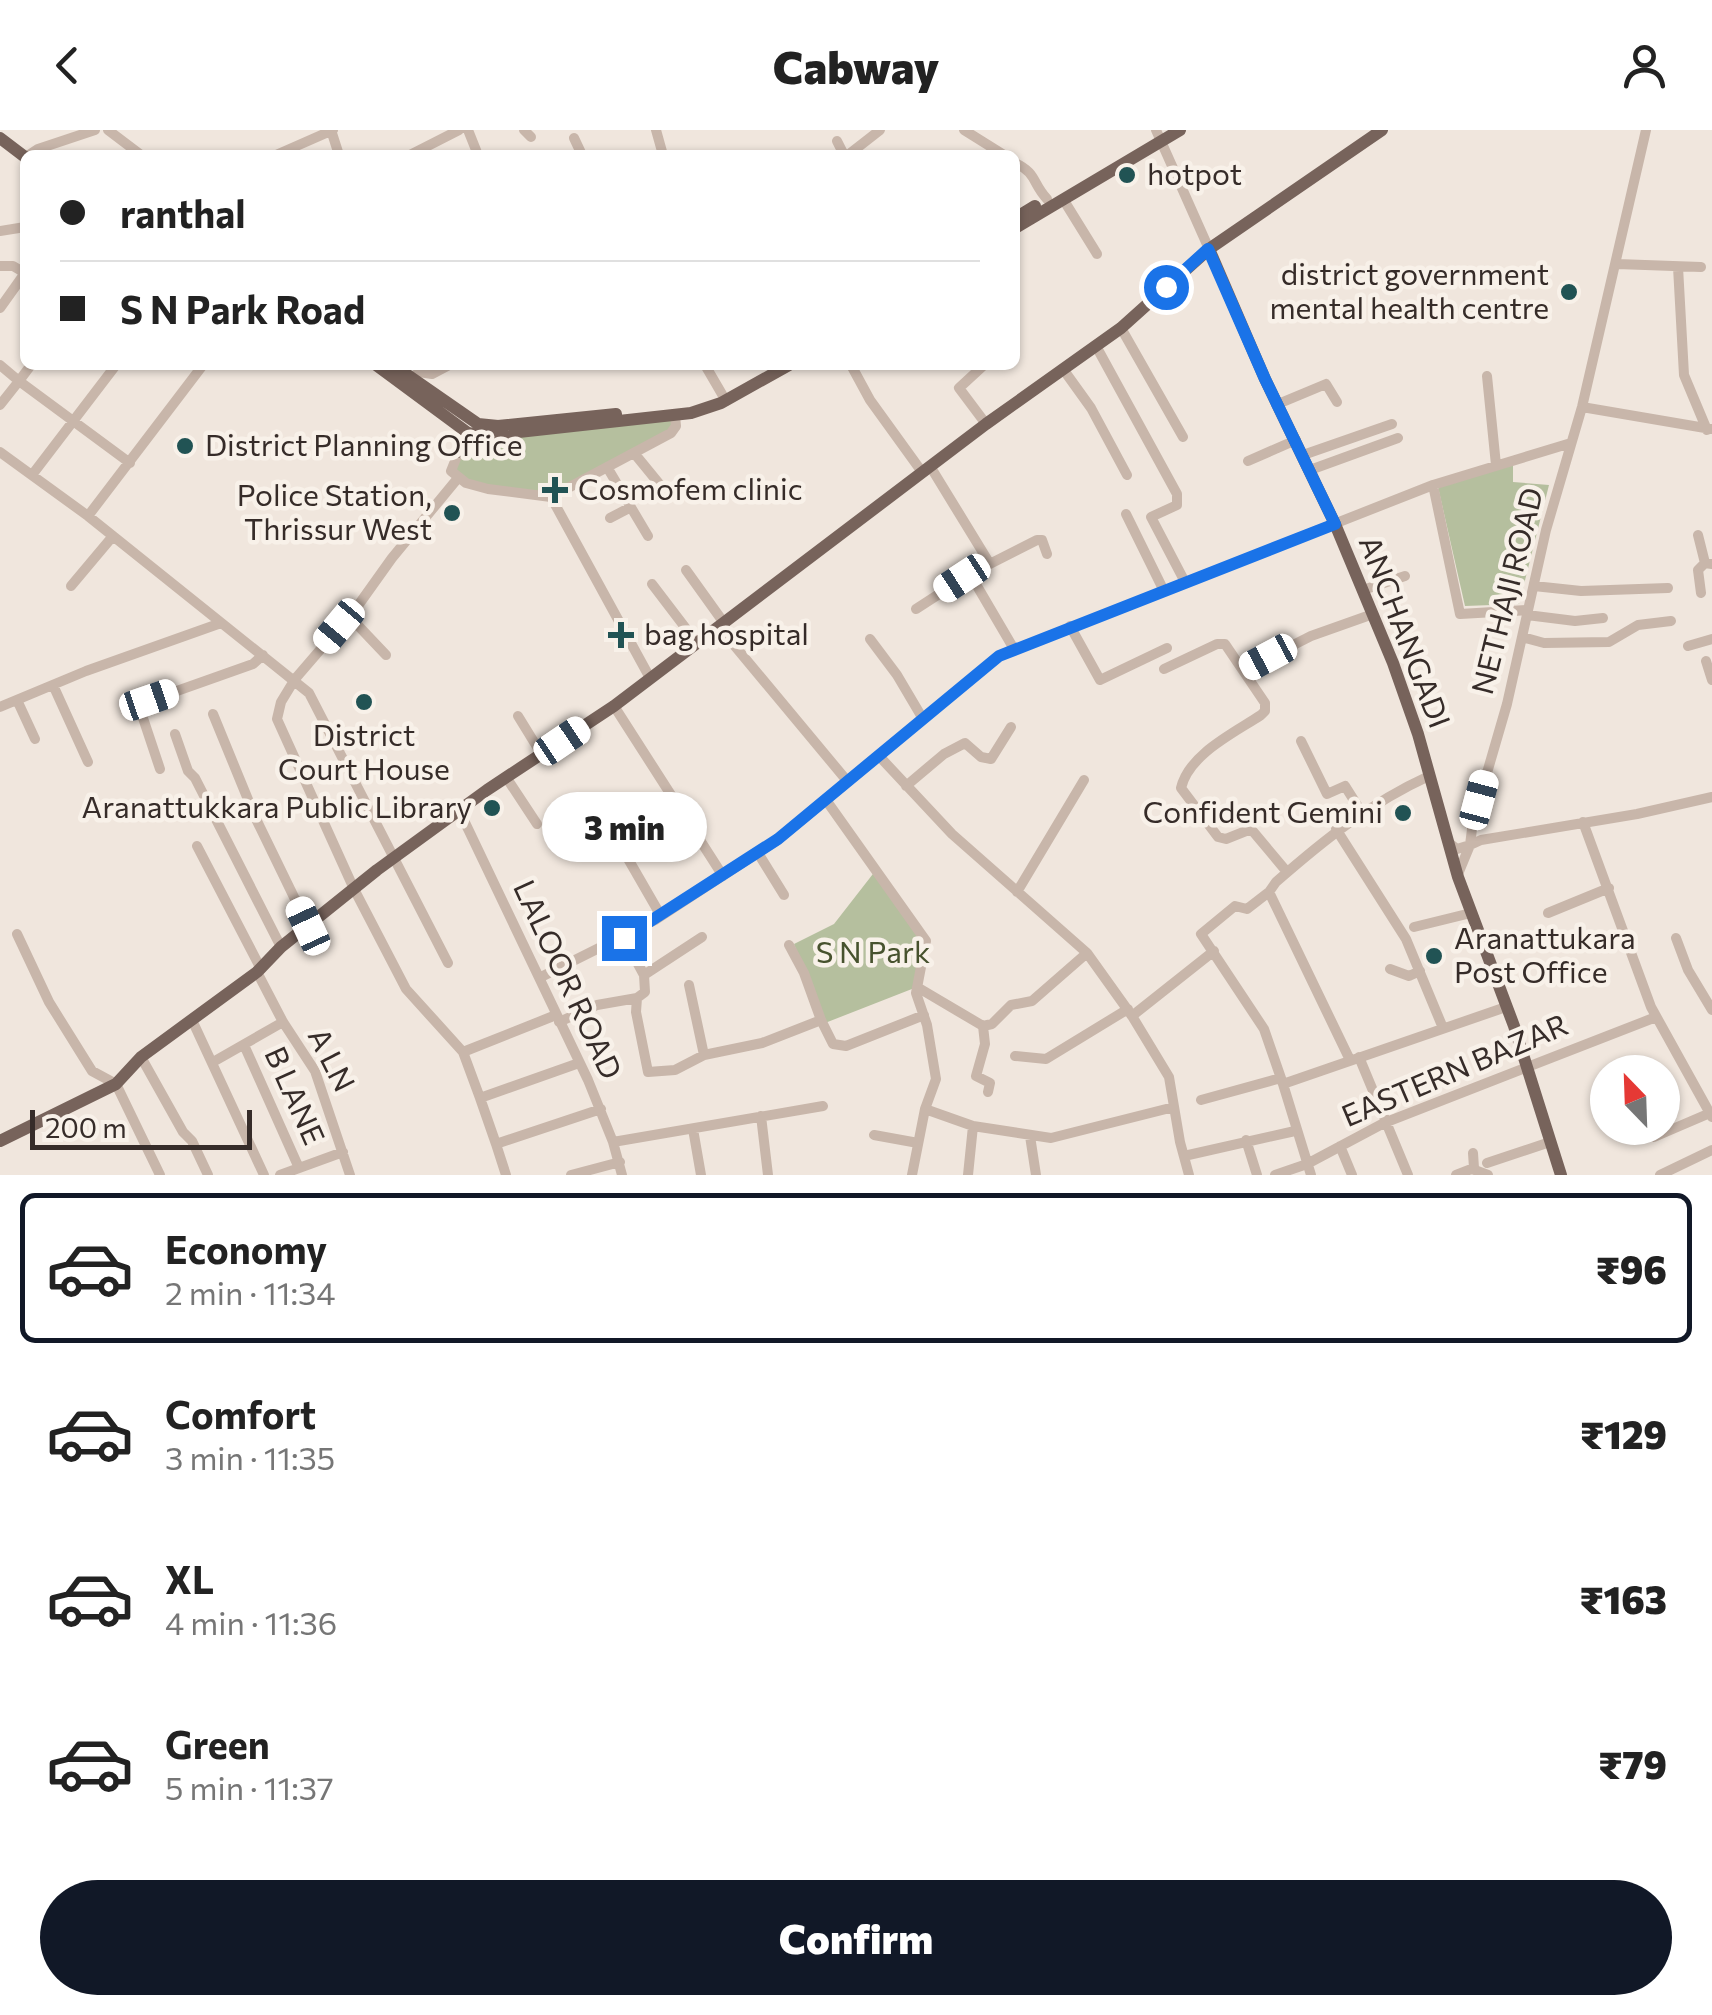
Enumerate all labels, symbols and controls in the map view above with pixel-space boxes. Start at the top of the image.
icon: back [40,38,95,93]
text: Cabway [773,38,939,93]
icon: person [1617,38,1672,93]
place label: hotpot [1147,154,1242,191]
marker: hotpot [1116,164,1138,186]
text: ranthal [120,189,246,236]
place label: district government mental health centre [1269,254,1549,325]
route start [1144,265,1189,310]
marker: district government mental health centre [1558,281,1580,303]
text: S N Park Road [120,285,365,332]
place label: District Planning Office [205,425,523,462]
marker: District Planning Office [174,435,196,457]
place label: Cosmofem clinic [578,469,802,506]
place label: Police Station, Thrissur West [237,475,432,546]
marker: Cosmofem clinic [542,477,568,503]
street label: NETHAJI ROAD [1462,483,1549,698]
marker: Police Station, Thrissur West [441,502,463,524]
street label: ANCHANGADI [1353,530,1460,732]
car [929,549,995,607]
car [308,593,370,659]
place label: bag hospital [644,614,809,651]
marker: bag hospital [608,622,634,648]
car [1234,630,1302,684]
car [116,676,182,724]
marker: District Court House [353,691,375,713]
car [529,712,595,770]
place label: District Court House [278,715,450,786]
car [1457,767,1501,833]
place label: Aranattukkara Public Library [82,787,472,824]
place label: Confident Gemini [1143,792,1383,829]
callout: 3 min [542,793,706,863]
marker: Aranattukkara Public Library [481,797,503,819]
marker: Confident Gemini [1392,802,1414,824]
text: 3 min [584,807,665,847]
street label: LALOOR ROAD [507,874,632,1084]
car [282,892,334,960]
route end [602,916,647,961]
place label: Aranattukara Post Office [1454,918,1636,989]
park label: S N Park [816,932,930,969]
marker: Aranattukara Post Office [1423,945,1445,967]
street label: EASTERN BAZAR [1335,1004,1573,1133]
street label: A LN [302,1021,365,1097]
street label: B LANE [258,1040,334,1150]
north arrow [1590,1055,1680,1145]
map controls [1590,1055,1680,1145]
scale bar [30,1105,252,1150]
text: 200 m [45,1110,127,1144]
icon: car [45,1223,135,1313]
text: Economy [165,1225,327,1272]
text: ₹96 [1596,1245,1667,1292]
text: 2 min · 11:34 [165,1272,336,1312]
icon: car [45,1388,135,1478]
text: Comfort [165,1390,316,1437]
text: ₹129 [1580,1410,1667,1457]
text: 3 min · 11:35 [165,1437,335,1477]
icon: car [45,1553,135,1643]
text: XL [165,1555,214,1602]
text: ₹163 [1580,1575,1667,1622]
text: 4 min · 11:36 [165,1602,337,1642]
icon: car [45,1718,135,1808]
text: Green [165,1720,270,1767]
text: ₹79 [1598,1740,1667,1787]
text: 5 min · 11:37 [165,1767,334,1807]
button: Confirm [40,1880,1672,1995]

